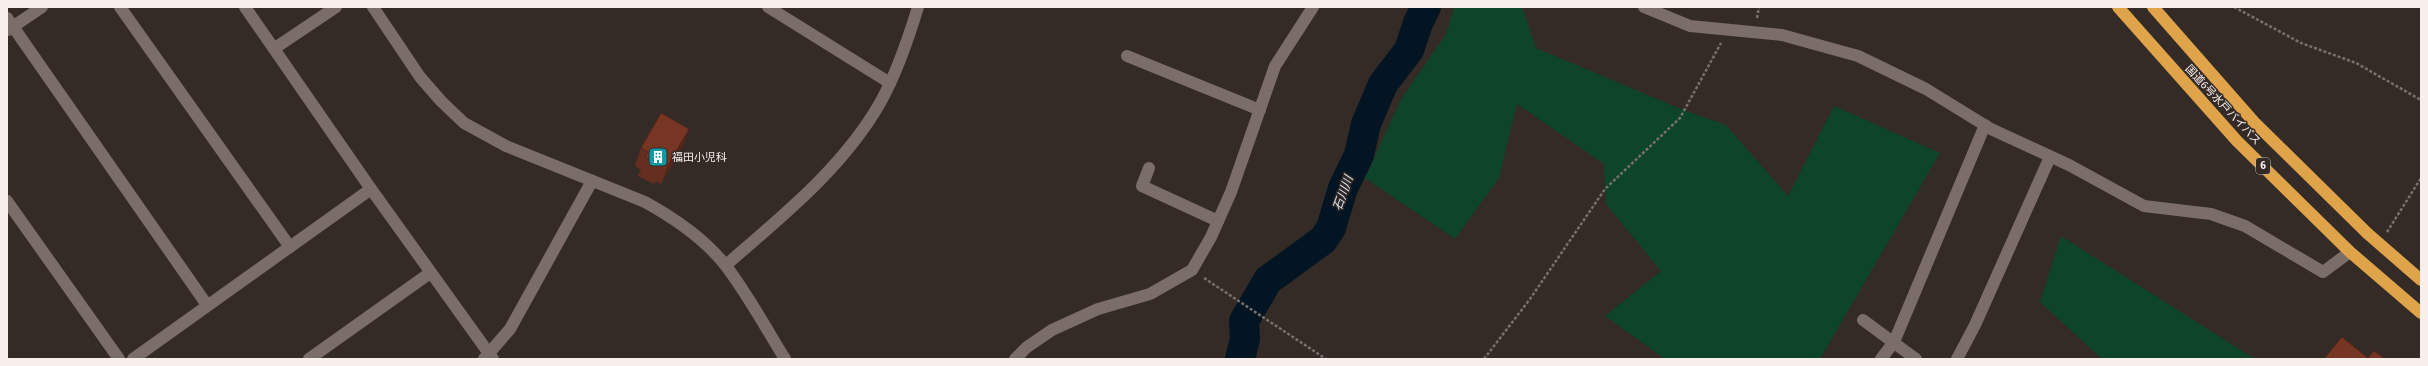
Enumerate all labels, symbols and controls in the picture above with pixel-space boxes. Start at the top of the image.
street label: 国道6号水戸バイパス [2183,62,2263,148]
building icon: 福田小児科 [647,146,669,168]
place label: 福田小児科 [672,151,727,164]
road number: 6 [2256,158,2270,174]
water label: 石川川 [1330,172,1356,212]

